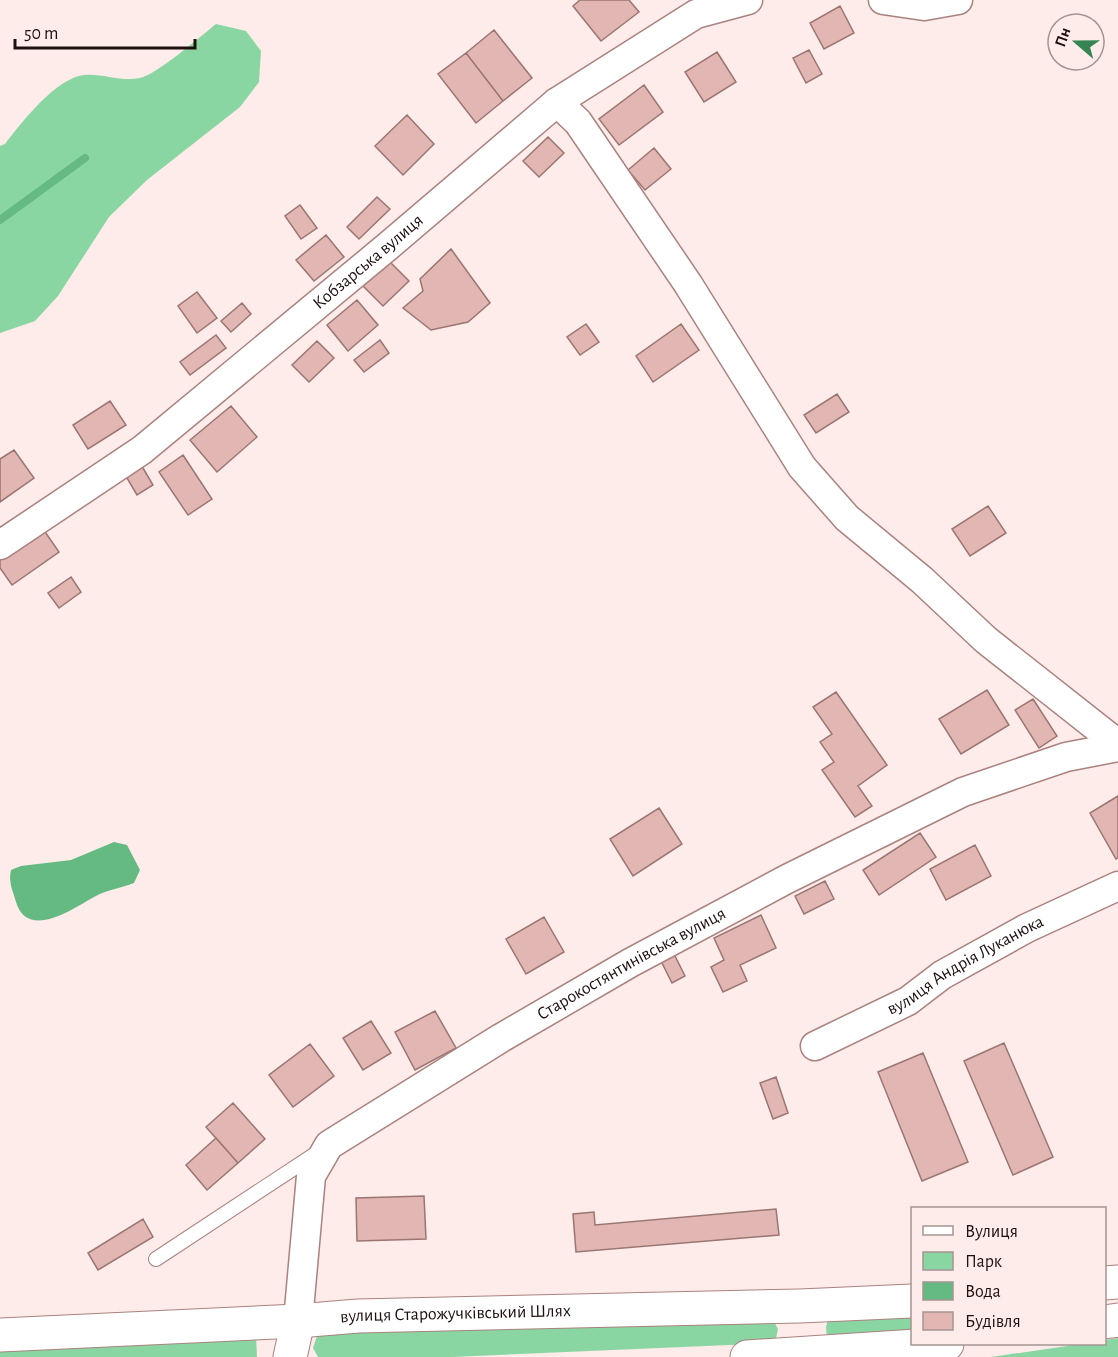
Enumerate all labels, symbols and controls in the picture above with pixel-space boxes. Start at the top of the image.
scale bar [15,12,195,50]
north arrow [1046,12,1106,72]
text: 50 m [24,25,58,43]
text: Пн [1052,25,1074,49]
street label: Кобзарська вулиця [310,211,427,313]
street label: Старокостянтинівська вулиця [534,904,729,1024]
street label: вулиця Андрія Луканюка [884,913,1047,1019]
legend [911,1207,1106,1345]
text: Вулиця [965,1223,1018,1241]
text: Парк [965,1253,1003,1271]
text: Вода [965,1283,1001,1301]
street label: вулиця Старожучківський Шлях [339,1302,571,1326]
text: Будівля [965,1313,1021,1331]

